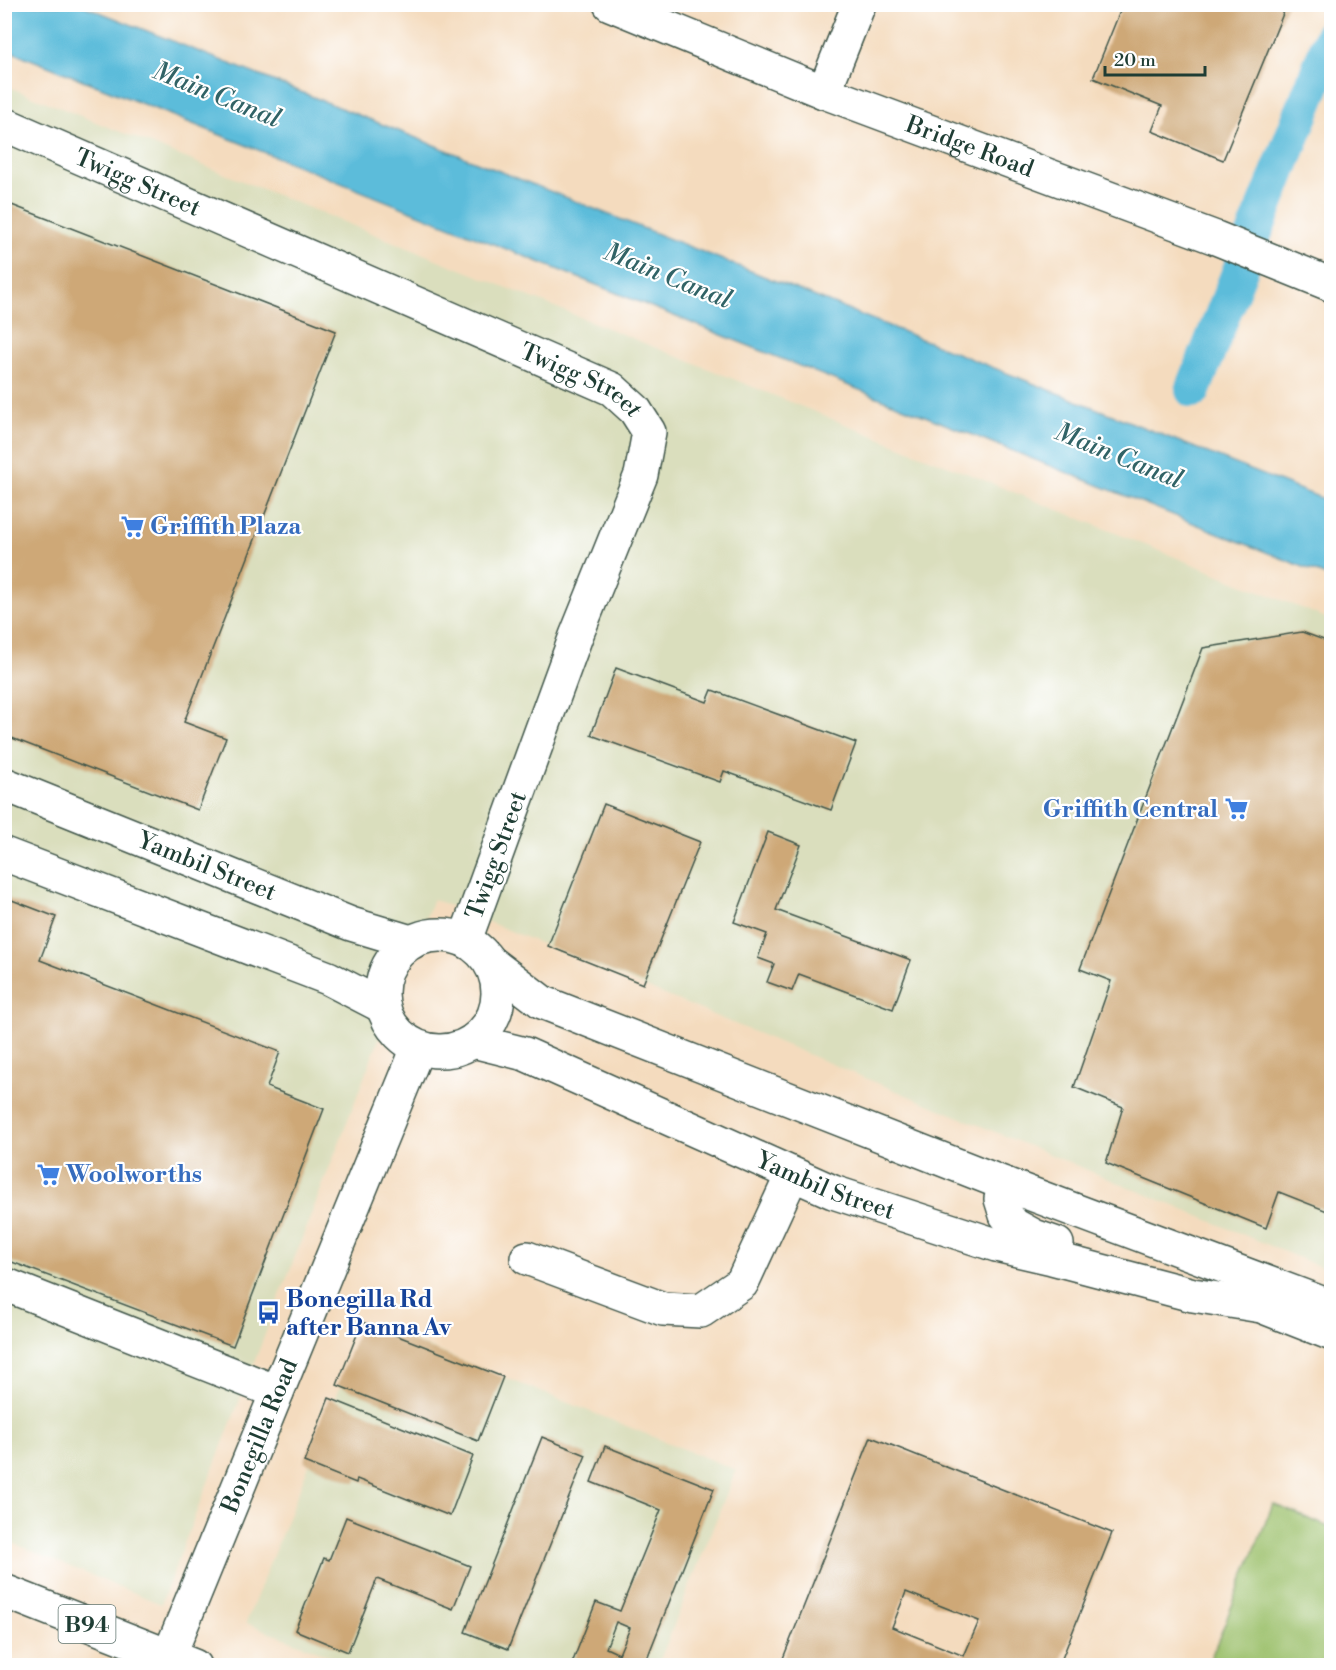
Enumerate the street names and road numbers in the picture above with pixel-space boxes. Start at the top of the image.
street label: Bridge Road [900,109,1038,185]
street label: Twigg Street [70,143,205,224]
street label: Twigg Street [515,337,650,423]
street label: Twigg Street [460,787,534,924]
street label: Yambil Street [131,825,281,908]
street label: Yambil Street [749,1145,899,1227]
street label: Bonegilla Road [215,1354,305,1519]
road number: B94 [58,1605,116,1643]

